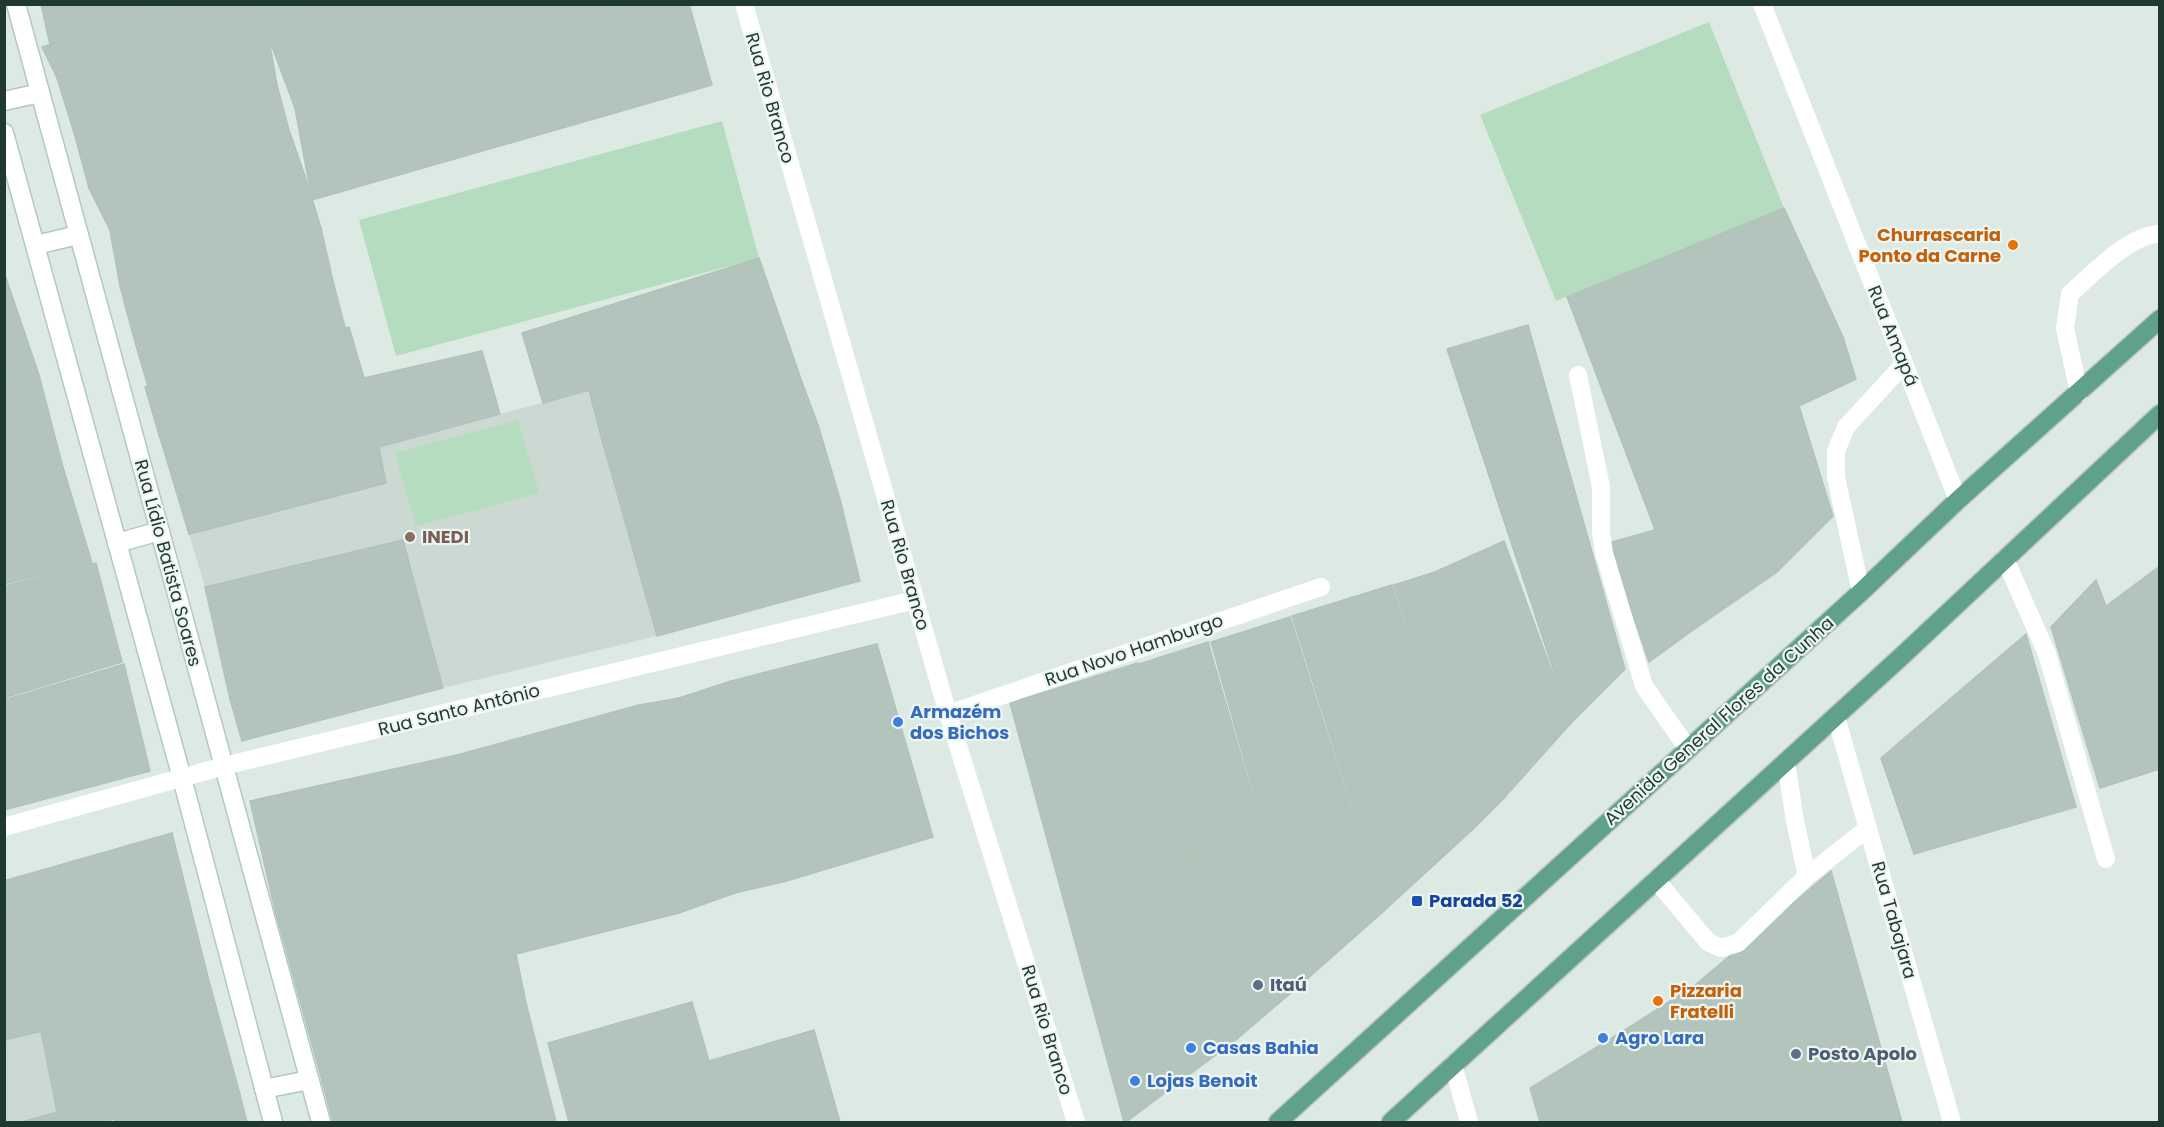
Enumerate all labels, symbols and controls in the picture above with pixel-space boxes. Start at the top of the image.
street label: Rua Rio Branco [740,30,801,166]
place label: Churrascaria Ponto da Carne [1858,222,2001,268]
marker: Churrascaria Ponto da Carne [2006,238,2020,252]
street label: Rua Amapá [1862,282,1925,390]
street label: Rua Lídio Batista Soares [129,457,208,669]
street label: Rua Rio Branco [875,497,936,633]
place label: INEDI [422,524,469,549]
marker: INEDI [403,530,417,544]
street label: Rua Novo Hamburgo [1041,607,1226,692]
street label: Avenida General Flores da Cunha [1598,611,1839,831]
street label: Rua Santo Antônio [375,677,542,742]
place label: Armazém dos Bichos [910,699,1009,745]
marker: Armazém dos Bichos [891,715,905,729]
street label: Rua Tabajara [1866,858,1923,982]
place label: Parada 52 [1429,888,1523,913]
marker: Parada 52 [1410,894,1424,908]
street label: Rua Rio Branco [1016,962,1079,1098]
place label: Itaú [1270,972,1307,997]
marker: Itaú [1251,978,1265,992]
place label: Pizzaria Fratelli [1670,978,1742,1024]
marker: Pizzaria Fratelli [1651,994,1665,1008]
place label: Agro Lara [1615,1025,1704,1050]
marker: Agro Lara [1596,1031,1610,1045]
place label: Casas Bahia [1203,1035,1319,1060]
marker: Casas Bahia [1184,1041,1198,1055]
place label: Posto Apolo [1808,1041,1917,1066]
marker: Posto Apolo [1789,1047,1803,1061]
place label: Lojas Benoit [1147,1068,1258,1093]
marker: Lojas Benoit [1128,1074,1142,1088]

